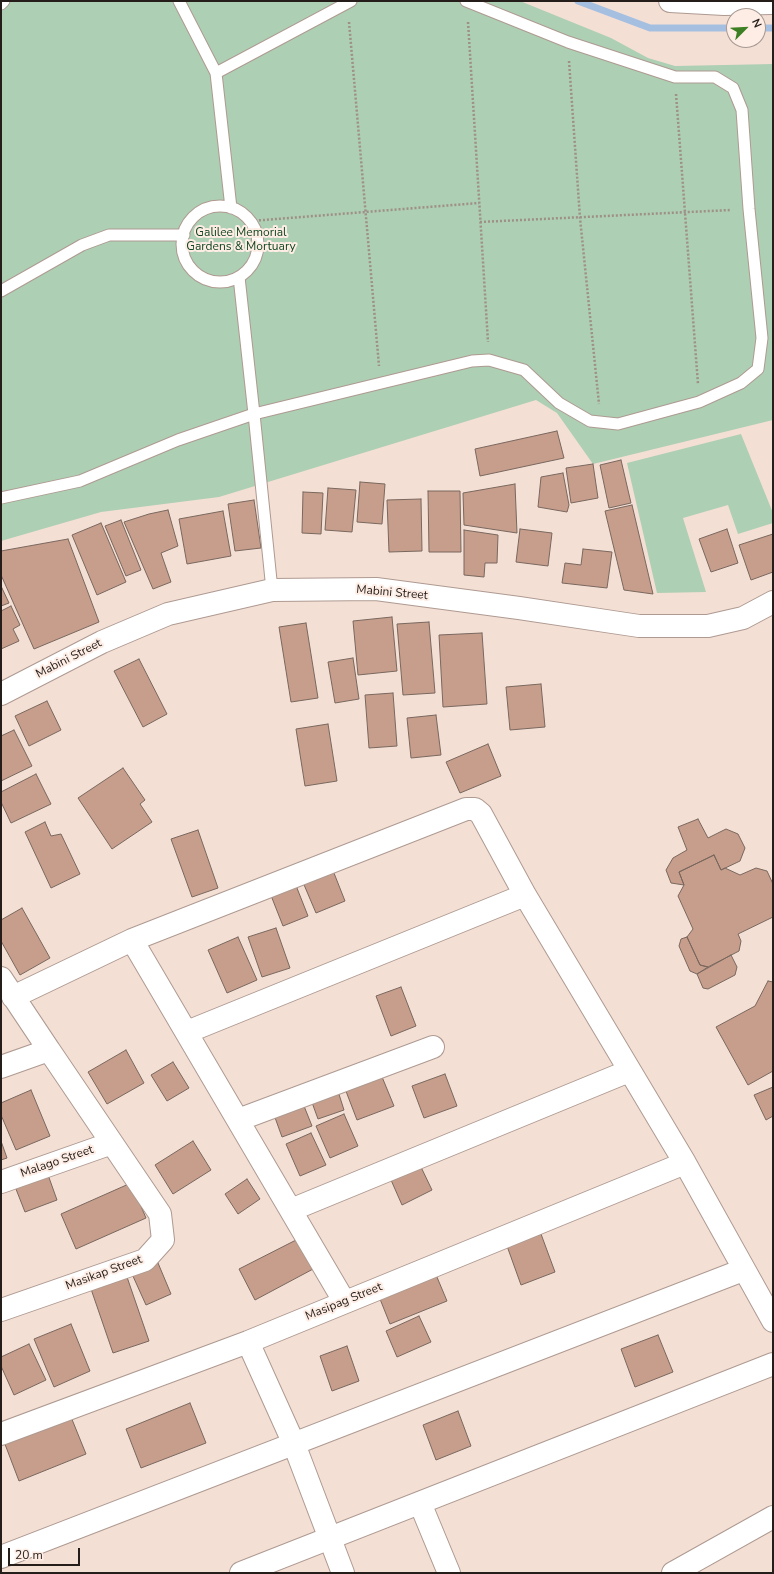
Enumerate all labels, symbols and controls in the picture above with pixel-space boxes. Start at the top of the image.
north arrow [726,8,766,48]
text: N [748,17,765,30]
park label: Galilee Memorial Gardens & Mortuary [186,226,296,254]
street label: Mabini Street [356,583,428,603]
street label: Mabini Street [34,636,104,682]
street label: Malago Street [19,1143,95,1181]
street label: Masikap Street [64,1253,144,1293]
street label: Masipag Street [304,1280,384,1324]
scale bar [10,1540,82,1566]
text: 20 m [15,1547,43,1563]

